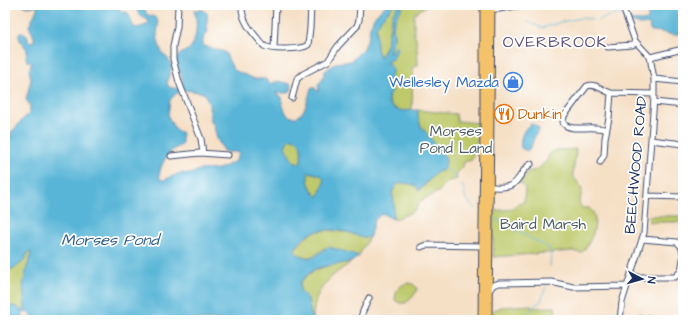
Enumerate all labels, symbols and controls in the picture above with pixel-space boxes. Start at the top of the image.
district label: OVERBROOK [503,31,607,53]
shop icon: Wellesley Mazda [502,71,524,93]
place label: Wellesley Mazda [389,72,499,94]
street label: BEECHWOOD ROAD [620,95,653,235]
restaurant icon: Dunkin' [493,103,515,125]
place label: Dunkin' [518,104,564,125]
park label: Morses Pond Land [420,121,493,159]
park label: Baird Marsh [500,214,586,235]
water label: Morses Pond [61,229,162,251]
north arrow [622,259,662,299]
text: N [644,276,659,284]

